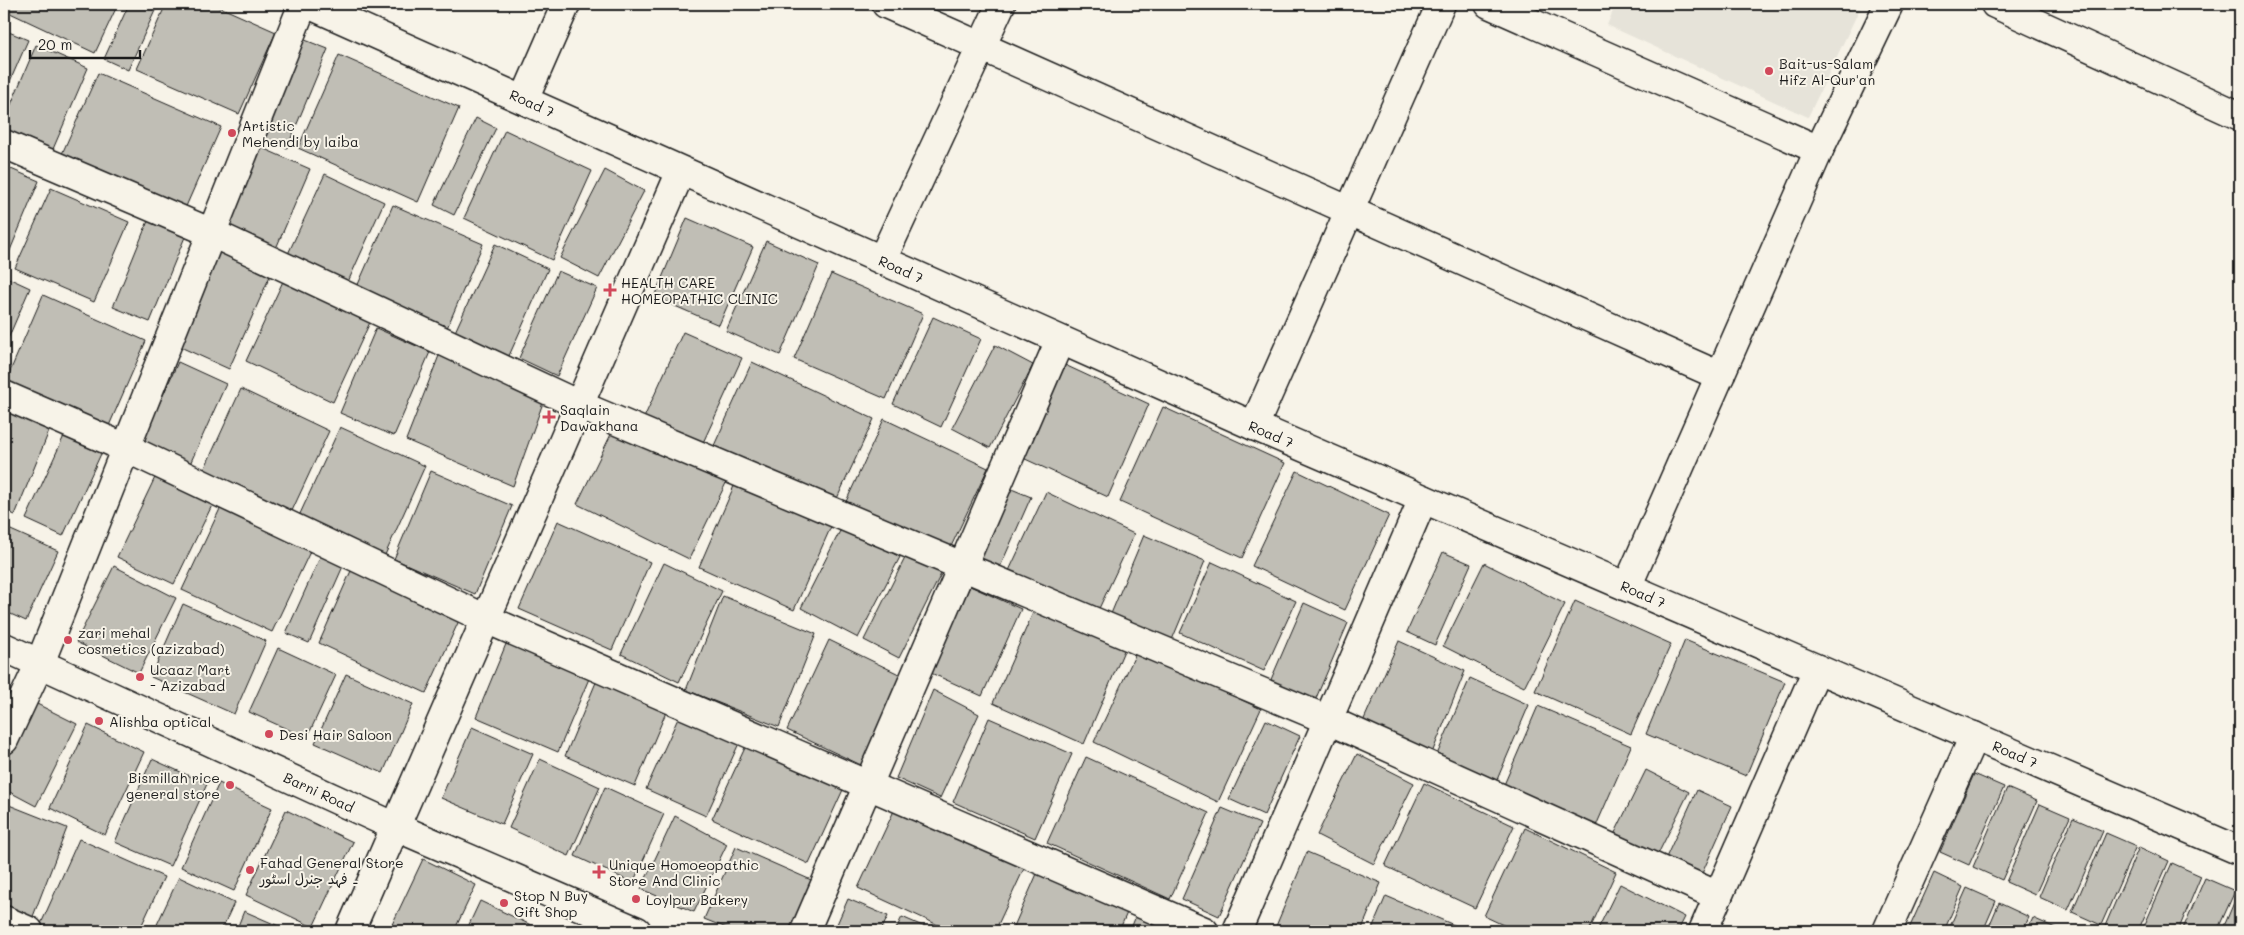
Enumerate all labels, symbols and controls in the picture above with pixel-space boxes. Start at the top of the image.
scale bar [30,28,140,60]
text: 20 m [38,34,72,54]
place label: Bait-us-Salam Hifz Al-Qur'an [1779,54,1875,89]
marker: Bait-us-Salam Hifz Al-Qur'an [1763,65,1775,77]
street label: Road 7 [507,85,558,121]
place label: Artistic Mehendi by laiba [242,116,359,151]
marker: Artistic Mehendi by laiba [226,127,238,139]
street label: Road 7 [876,251,927,287]
place label: HEALTH CARE HOMEOPATHIC CLINIC [621,273,778,308]
marker: HEALTH CARE HOMEOPATHIC CLINIC [603,283,617,297]
place label: Saqlain Dawakhana [560,400,638,435]
marker: Saqlain Dawakhana [542,410,556,424]
street label: Road 7 [1246,416,1297,452]
street label: Road 7 [1618,576,1669,612]
place label: zari mehal cosmetics (azizabad) [78,623,225,658]
marker: zari mehal cosmetics (azizabad) [62,634,74,646]
place label: Ucaaz Mart - Azizabad [150,660,230,695]
marker: Ucaaz Mart - Azizabad [134,671,146,683]
place label: Alishba optical [109,712,211,731]
marker: Alishba optical [93,715,105,727]
place label: Desi Hair Saloon [279,725,392,744]
marker: Desi Hair Saloon [263,728,275,740]
street label: Road 7 [1990,736,2041,772]
street label: Barni Road [281,767,357,817]
place label: Bismillah rice general store [126,768,220,803]
marker: Bismillah rice general store [224,779,236,791]
place label: Fahad General Store ۔ فہد جنرل اسٹور [259,853,404,888]
place label: Unique Homoeopathic Store And Clinic [609,855,759,890]
marker: Fahad General Store ۔ فہد جنرل اسٹور [244,864,256,876]
marker: Unique Homoeopathic Store And Clinic [593,866,605,878]
place label: Stop N Buy Gift Shop [514,886,588,921]
place label: Loylpur Bakery [646,890,748,909]
marker: Loylpur Bakery [630,893,642,905]
marker: Stop N Buy Gift Shop [498,897,510,909]

